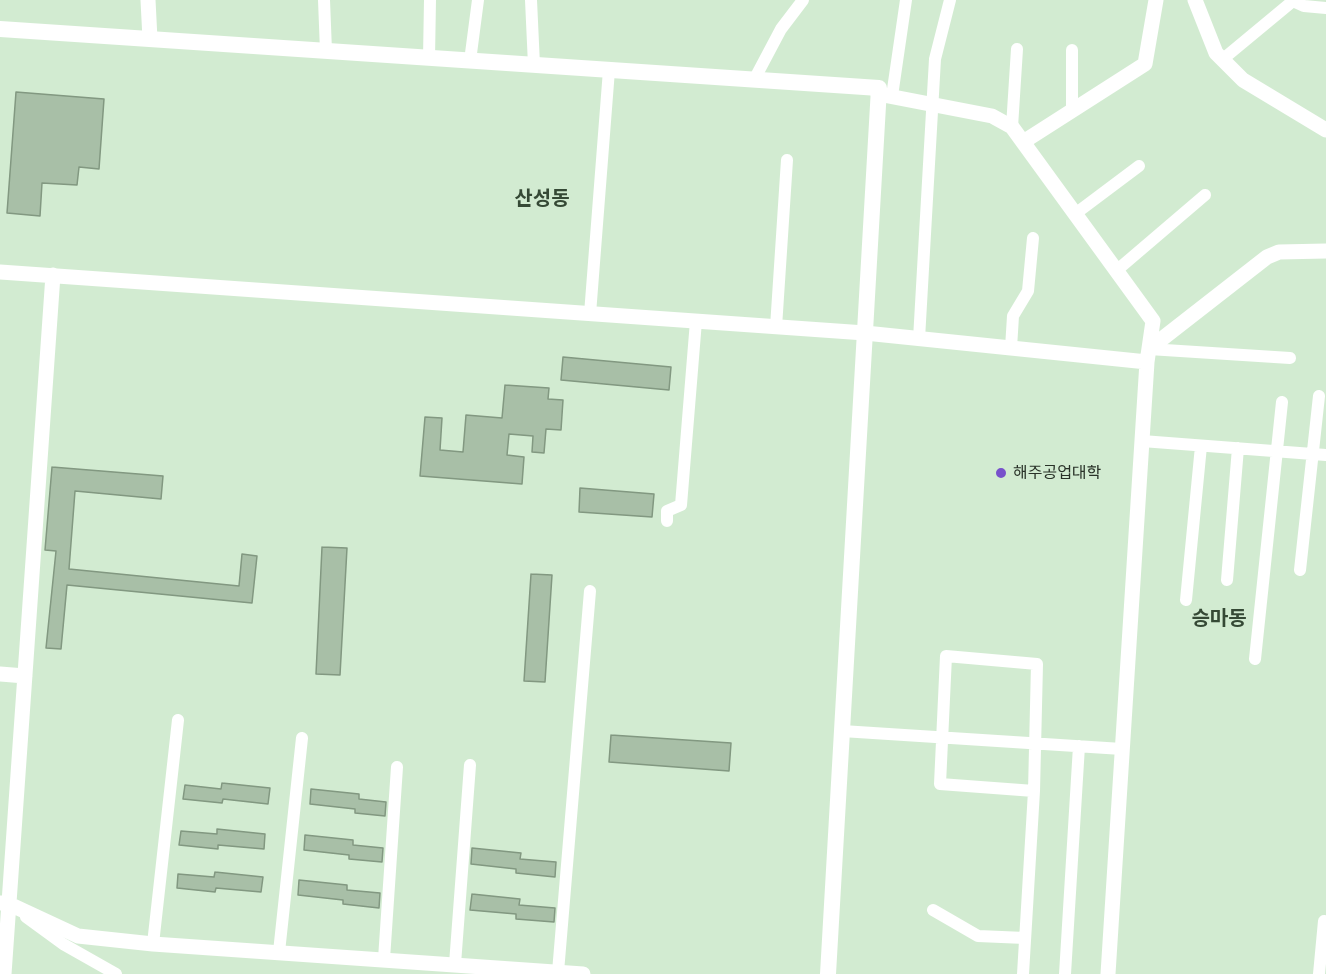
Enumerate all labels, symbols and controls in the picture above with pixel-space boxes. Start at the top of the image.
district label: 산성동 [514,187,570,211]
place label: 해주공업대학 [1013,463,1101,483]
marker: 해주공업대학 [994,466,1008,480]
district label: 승마동 [1191,607,1247,631]

